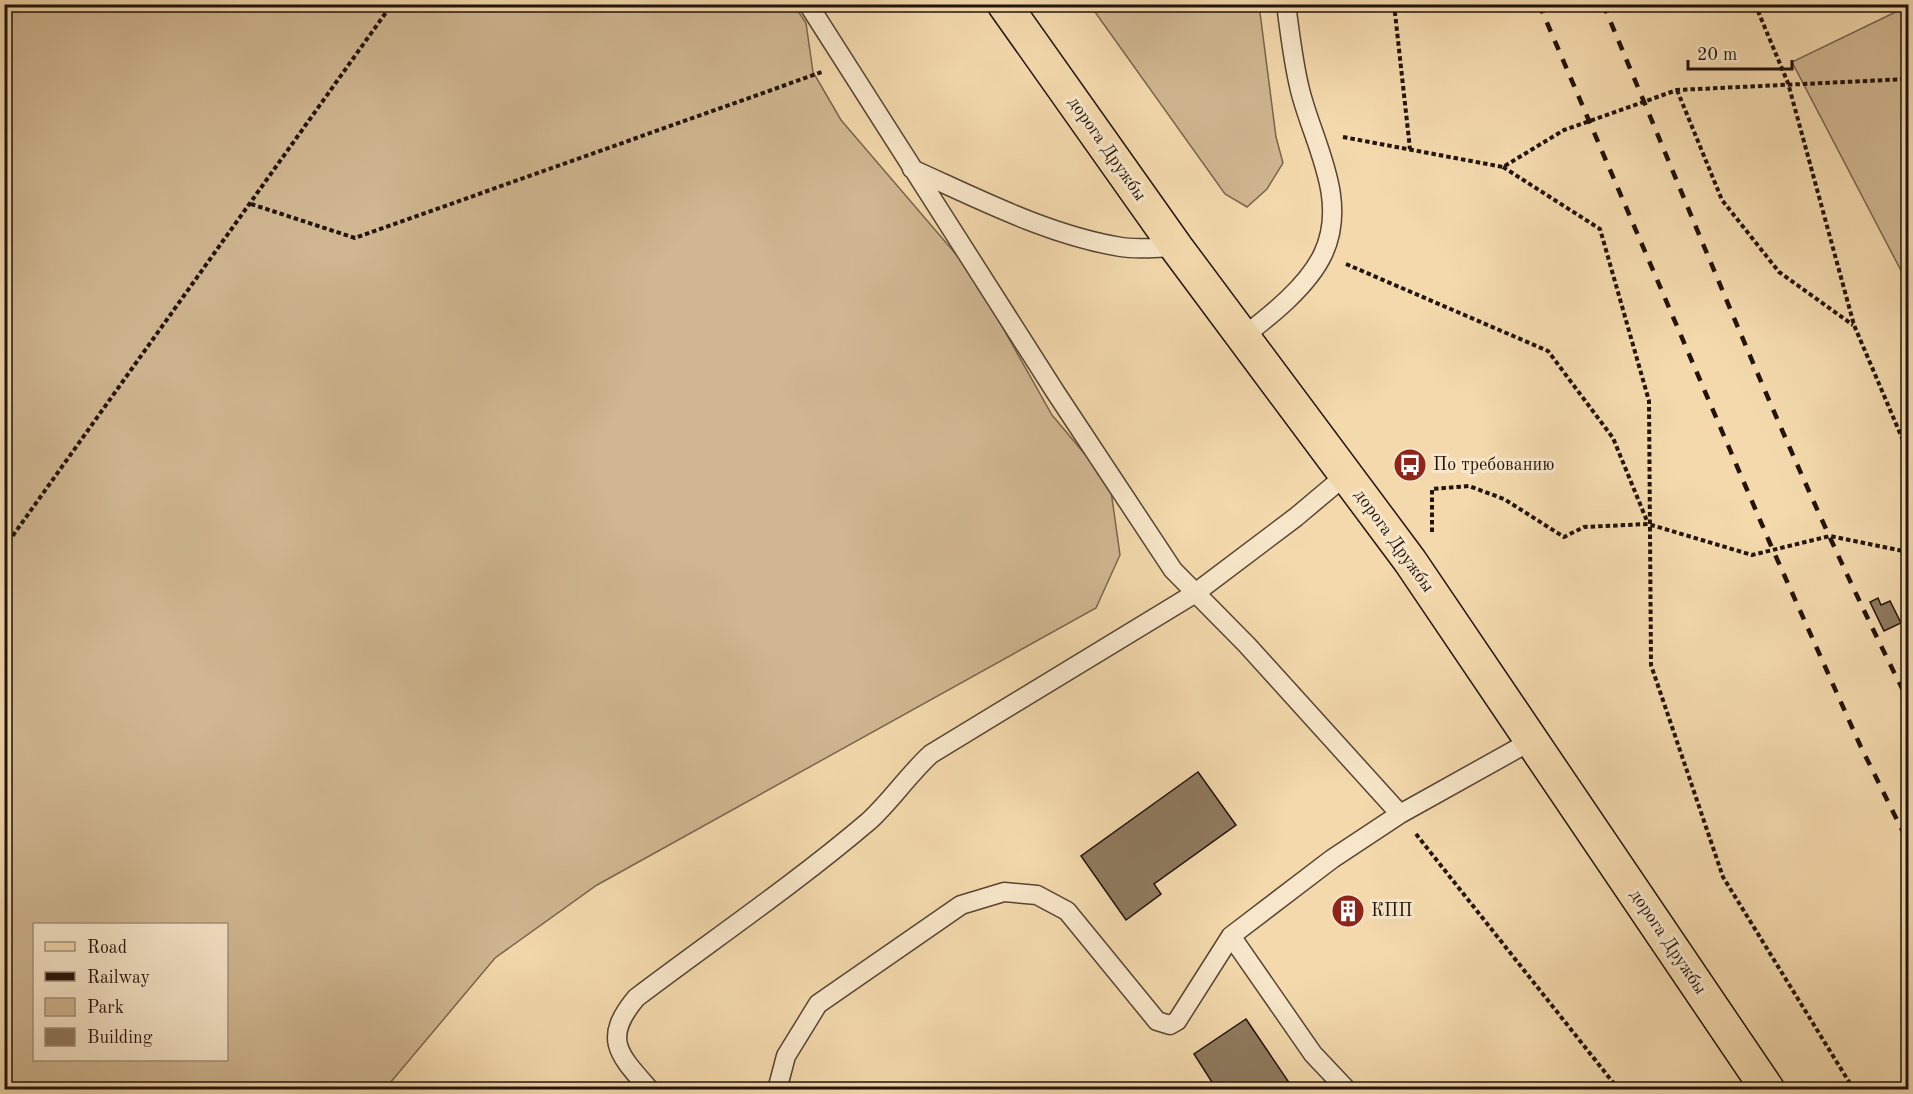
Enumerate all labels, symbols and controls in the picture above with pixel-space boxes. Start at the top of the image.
scale bar [1688,33,1792,71]
text: 20 m [1697,46,1737,64]
street label: дорога Дружбы [1065,94,1149,204]
bus stop icon: По требованию [1392,447,1428,483]
place label: По требованию [1433,456,1554,474]
street label: дорога Дружбы [1351,486,1437,596]
street label: дорога Дружбы [1626,886,1710,998]
building icon: КПП [1330,893,1366,929]
place label: КПП [1371,902,1412,920]
legend [33,923,228,1061]
text: Road [87,939,127,957]
text: Railway [87,969,150,987]
text: Park [87,999,124,1017]
text: Building [87,1029,153,1047]

